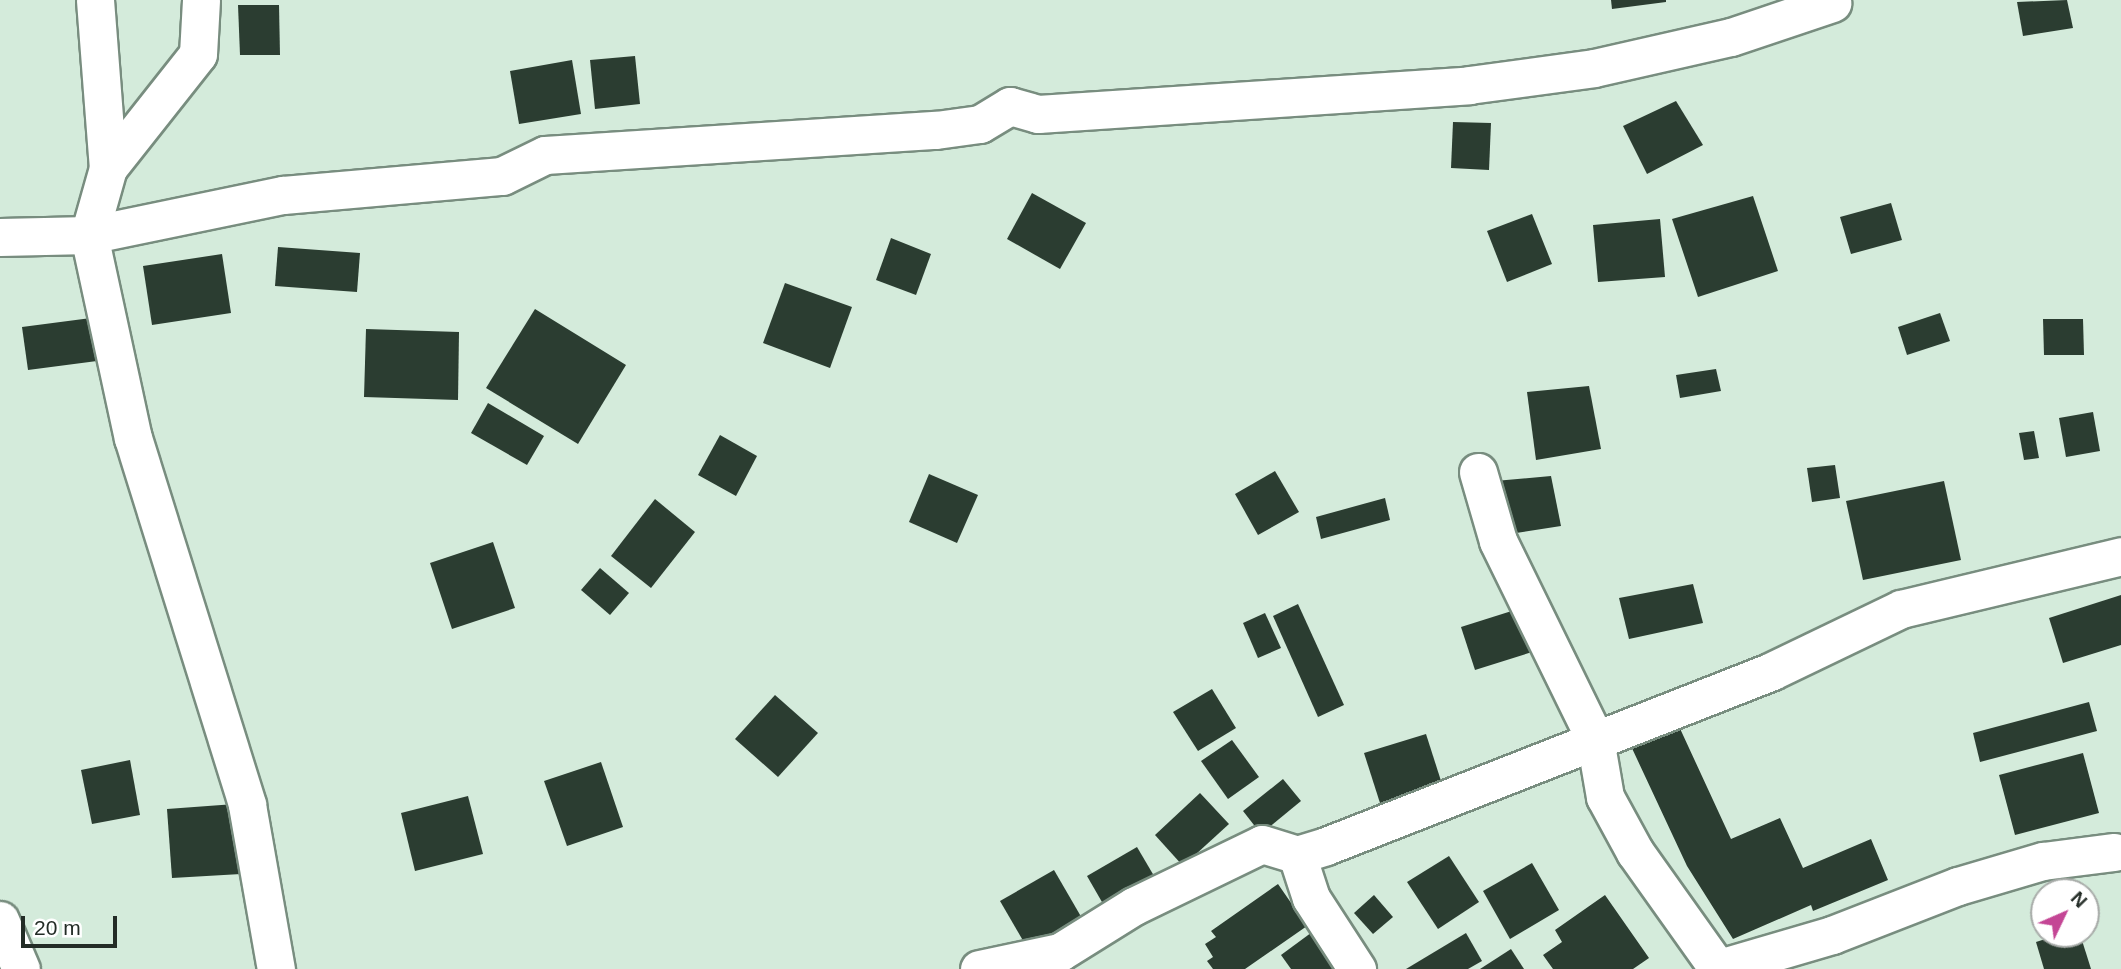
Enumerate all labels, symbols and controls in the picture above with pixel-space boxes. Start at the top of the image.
north arrow [2030,878,2100,948]
text: N [2067,887,2091,912]
scale bar [24,902,121,946]
text: 20 m [34,916,81,939]

